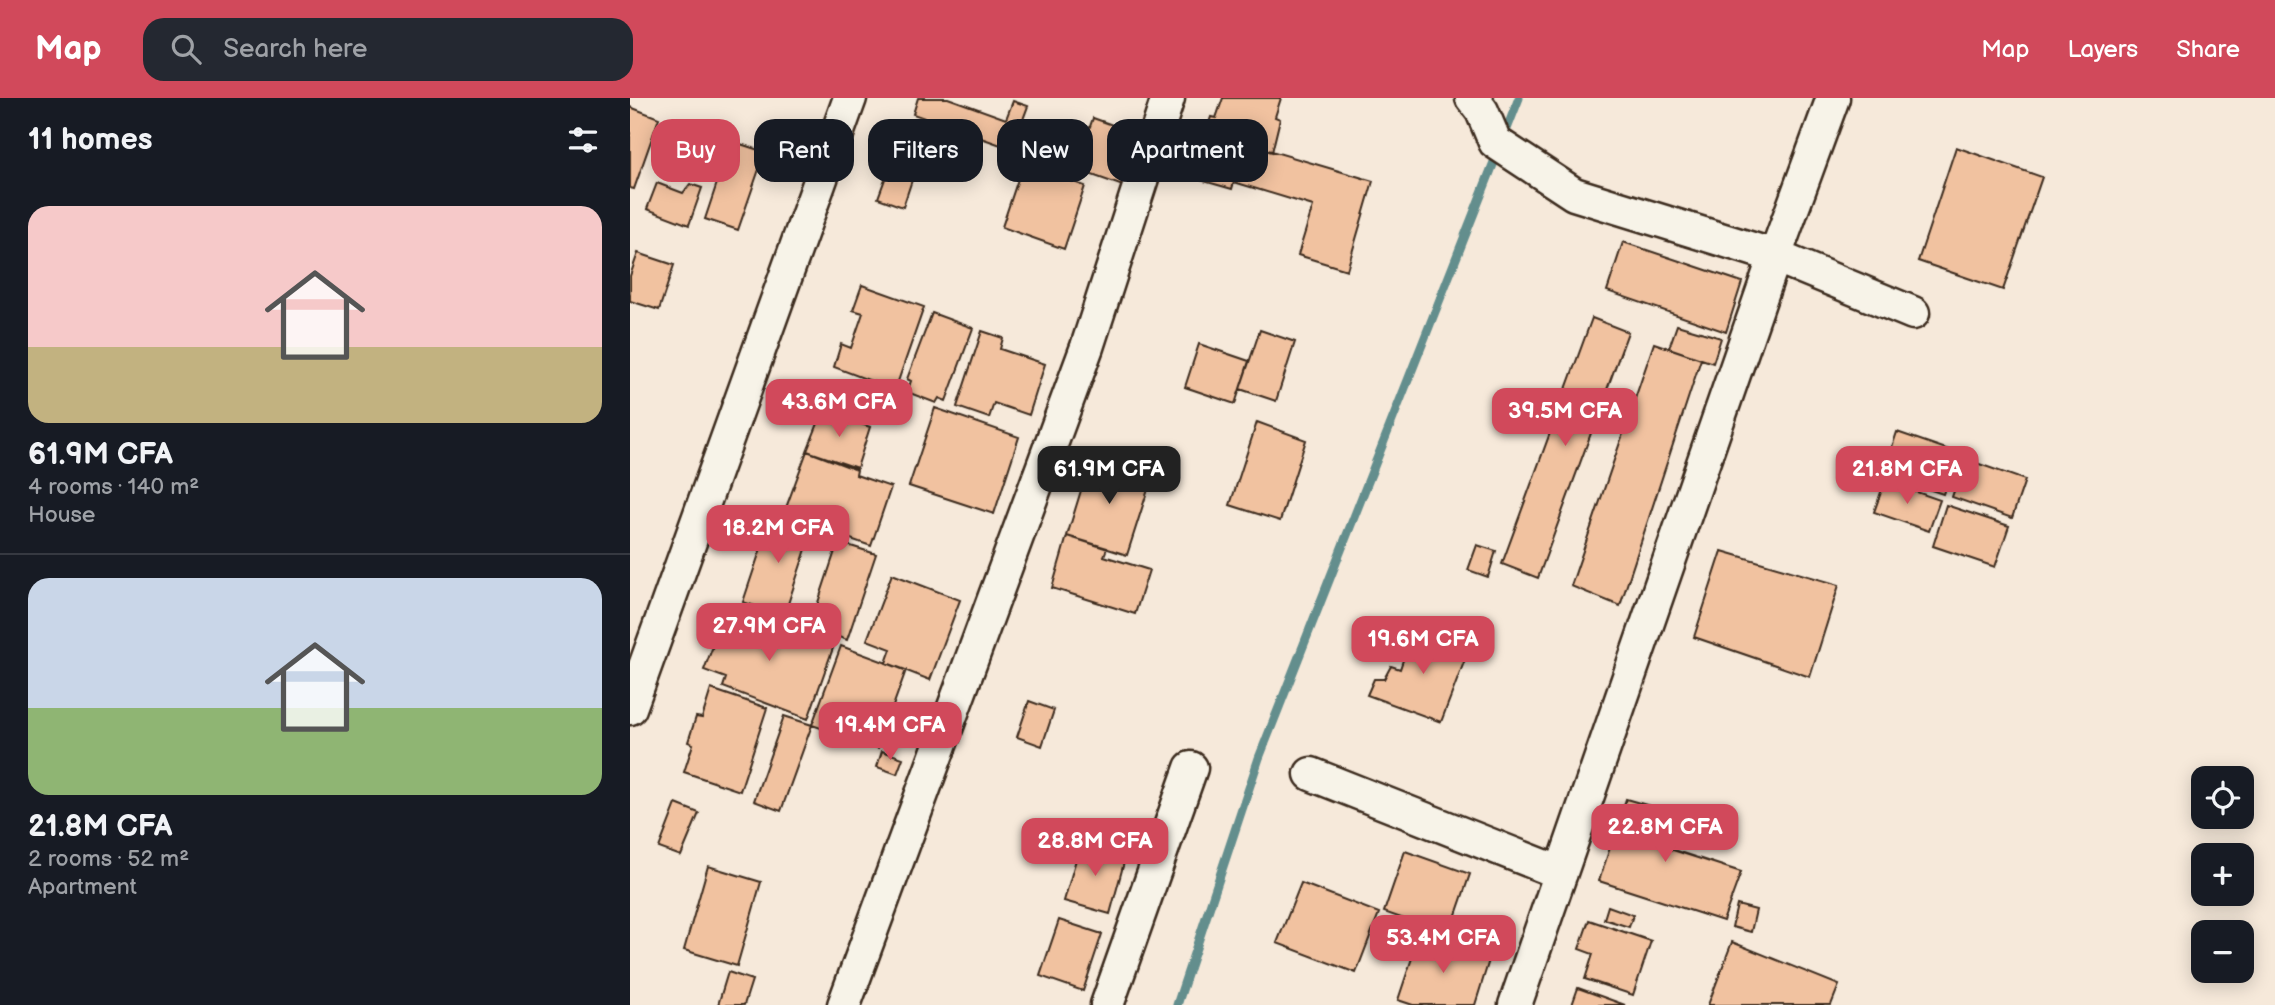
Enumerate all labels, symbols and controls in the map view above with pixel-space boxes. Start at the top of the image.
search box [143,18,633,81]
text: Map [35,29,101,69]
icon: search [167,30,205,68]
text: Search here [223,34,367,65]
text: Map [1981,35,2029,64]
text: Layers [2067,35,2138,64]
text: Share [2176,35,2240,64]
chip: Buy [651,119,740,182]
chip: Rent [754,119,854,182]
chip: Filters [868,119,983,182]
chip: New [997,119,1093,182]
chip: Apartment [1107,119,1268,182]
icon: filters [564,121,602,159]
text: 11 homes [28,122,152,158]
icon: home [252,252,378,378]
pin: 43.6M CFA [759,380,919,439]
text: 43.6M CFA [782,388,896,416]
pin: 39.5M CFA [1485,388,1645,448]
text: 39.5M CFA [1508,397,1622,425]
text: 61.9M CFA [28,437,173,473]
pin: 61.9M CFA [1029,446,1189,506]
pin: 21.8M CFA [1827,446,1987,506]
text: 61.9M CFA [1054,455,1165,483]
text: 21.8M CFA [1852,455,1962,483]
text: 4 rooms · 140 m² [28,473,199,501]
text: House [28,501,95,529]
pin: 18.2M CFA [698,505,858,565]
text: 18.2M CFA [722,514,834,542]
pin: 27.9M CFA [689,603,849,663]
text: 27.9M CFA [712,612,826,640]
pin: 19.6M CFA [1343,616,1503,676]
icon: home [252,624,378,750]
text: 19.6M CFA [1368,625,1479,653]
pin: 19.4M CFA [810,702,970,762]
text: 19.4M CFA [835,711,945,739]
map controls [2191,766,2254,983]
button: locate [2191,766,2254,829]
pin: 22.8M CFA [1585,804,1745,864]
text: 21.8M CFA [28,809,172,845]
text: 22.8M CFA [1607,813,1723,841]
pin: 28.8M CFA [1015,818,1175,878]
text: 28.8M CFA [1037,827,1153,855]
button: + [2191,843,2254,906]
text: 2 rooms · 52 m² [28,845,189,873]
text: Apartment [28,873,137,901]
pin: 53.4M CFA [1363,916,1523,975]
button: − [2191,920,2254,983]
text: 53.4M CFA [1386,924,1500,952]

